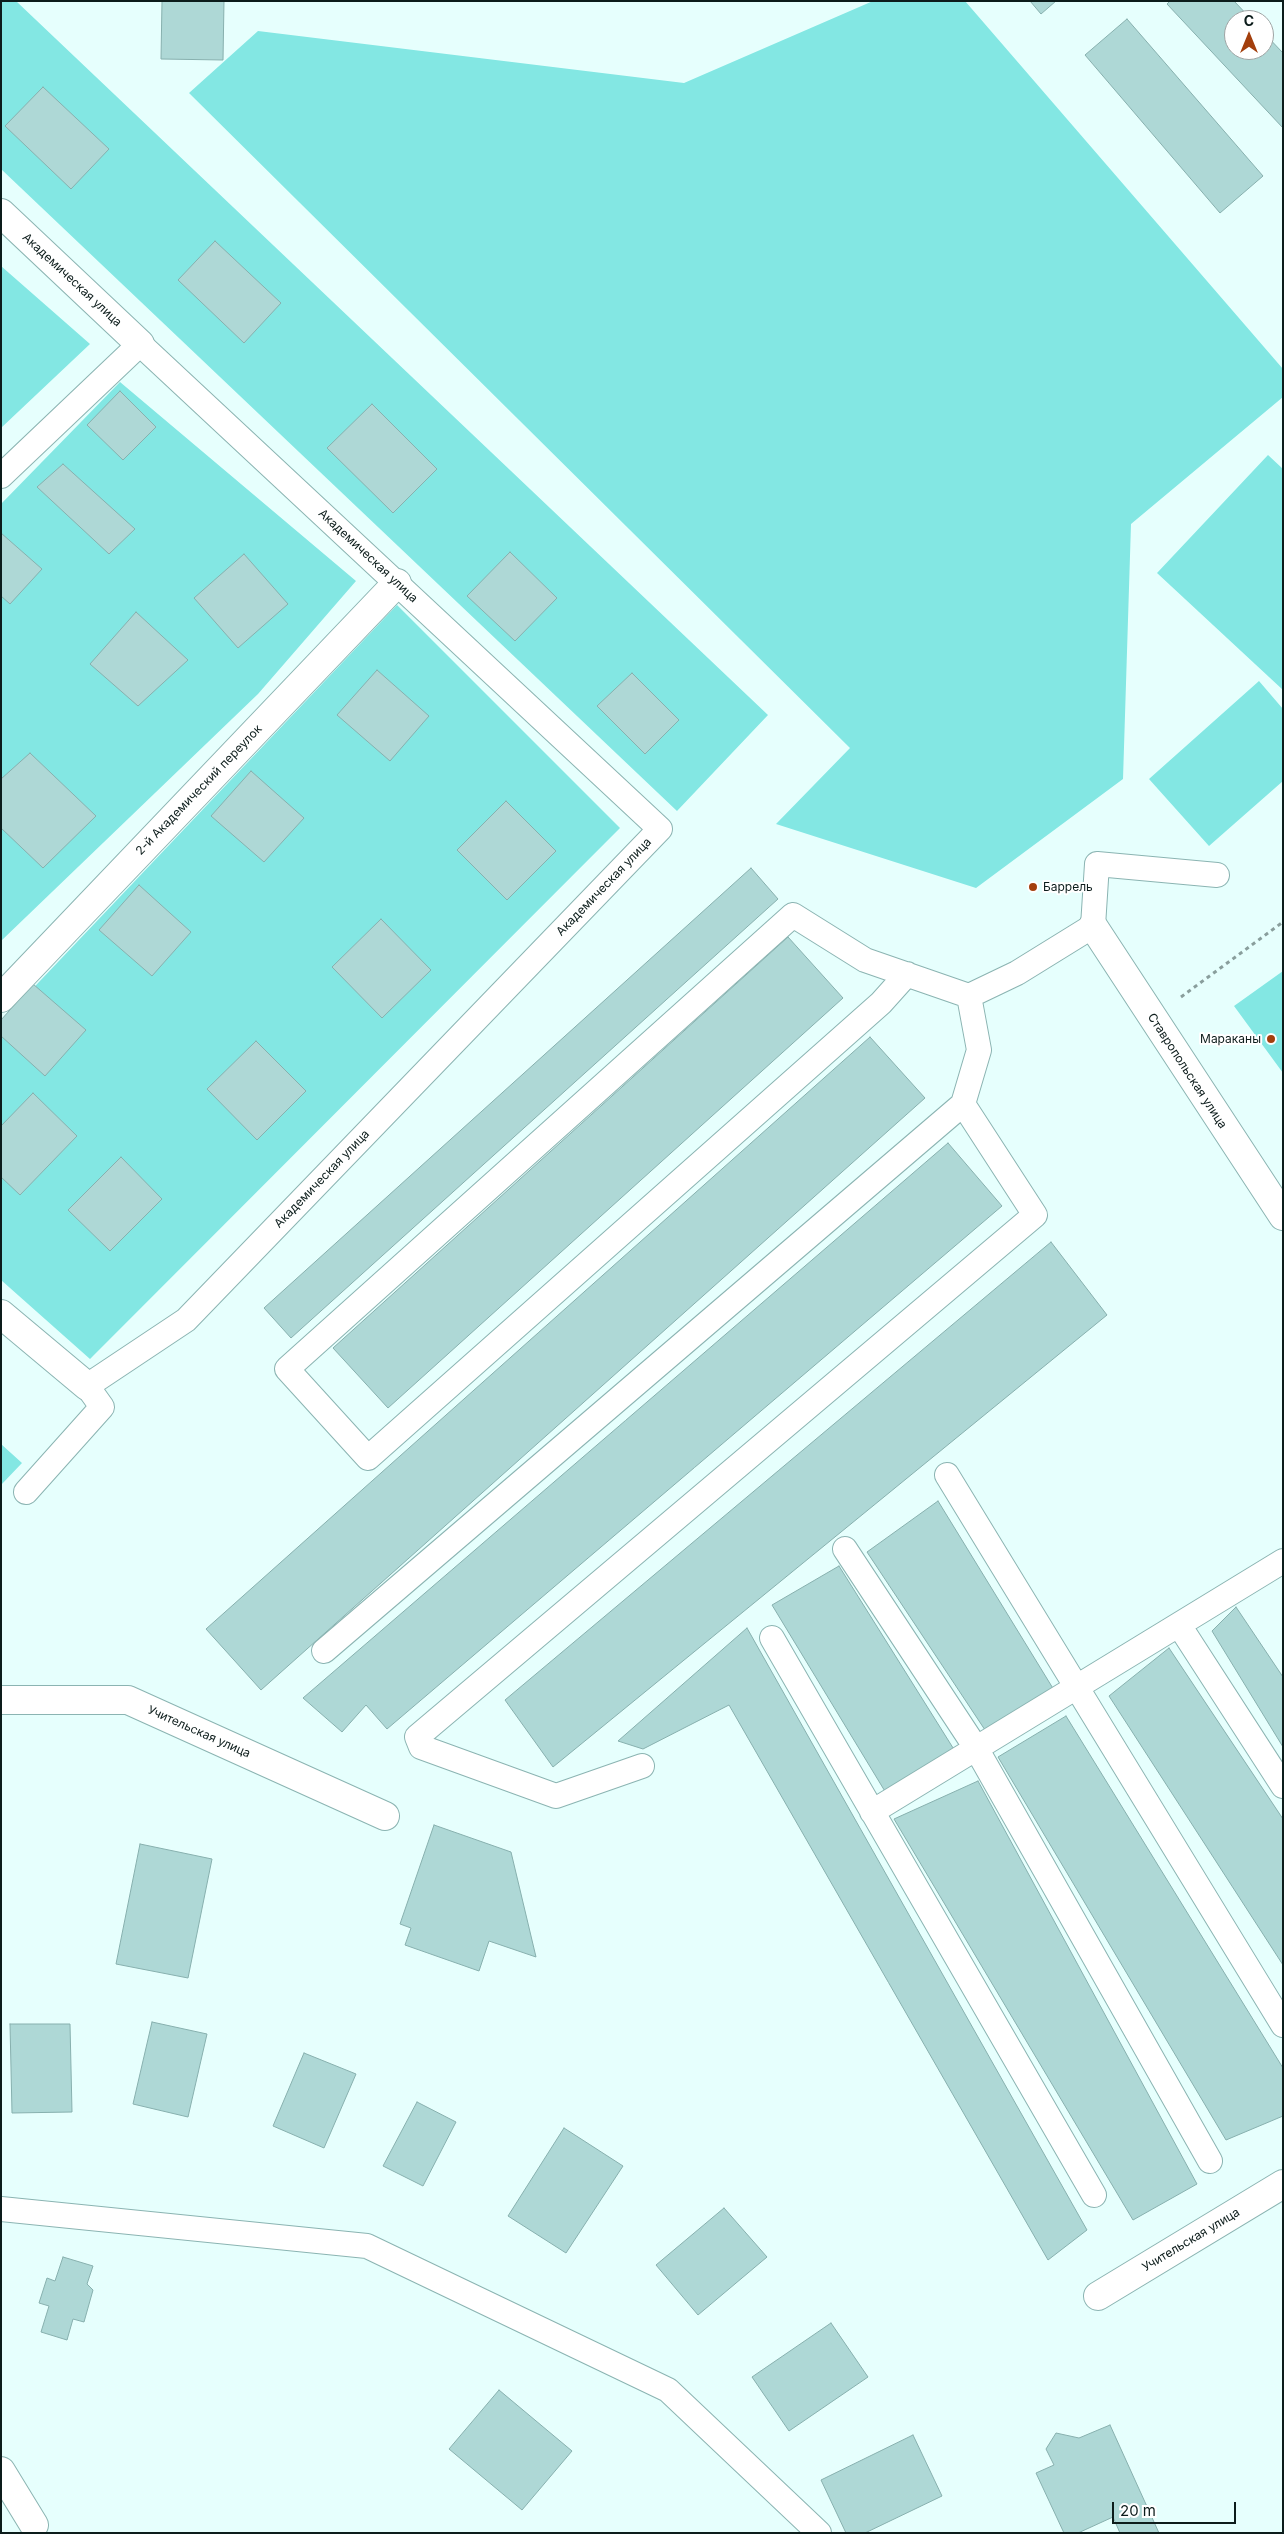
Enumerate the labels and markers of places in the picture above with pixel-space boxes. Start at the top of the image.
place label: Баррель [1043,880,1093,894]
marker: Баррель [1027,881,1039,893]
place label: Мараканы [1200,1032,1261,1046]
marker: Мараканы [1265,1033,1277,1045]

